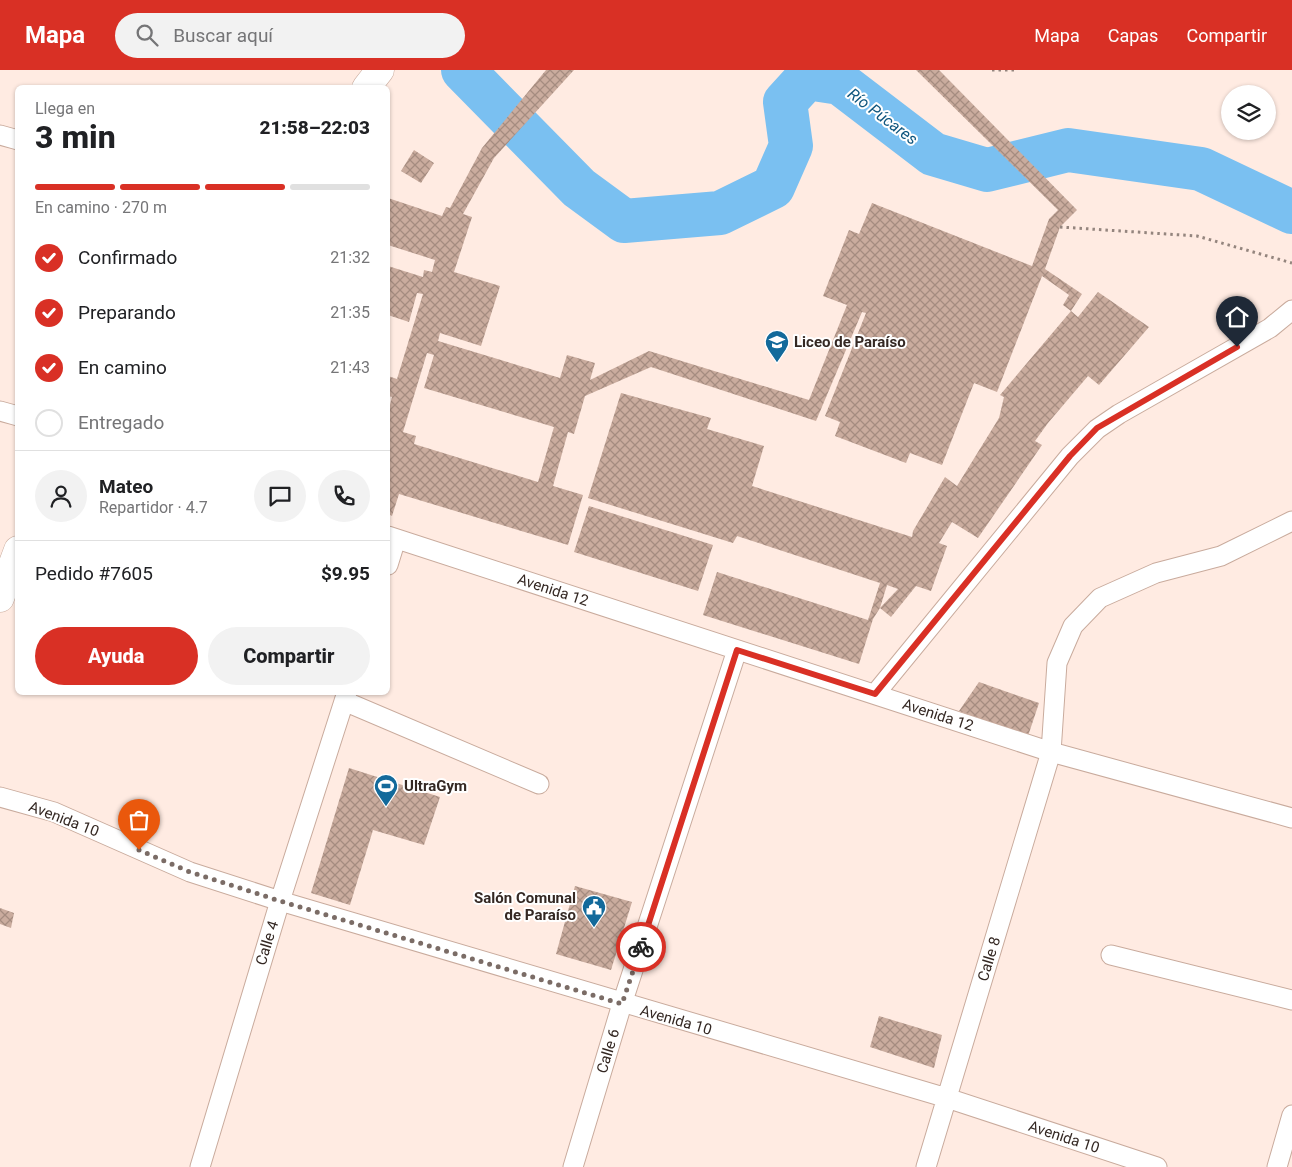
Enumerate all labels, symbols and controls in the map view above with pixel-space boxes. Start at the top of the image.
search box [115,13,465,58]
text: Mapa [25,21,85,49]
icon: search [133,21,161,49]
text: Buscar aquí [173,24,273,47]
text: Mapa [1034,25,1080,46]
text: Capas [1108,25,1158,46]
text: Compartir [1186,25,1267,46]
water label: Río Púcares [844,84,921,149]
map controls [1221,85,1276,140]
button: layers [1221,85,1276,140]
text: Llega en [35,99,95,118]
text: 21:58–22:03 [259,116,370,139]
text: 3 min [35,118,116,156]
text: En camino · 270 m [35,198,167,217]
icon: check [35,244,63,272]
text: Confirmado [78,246,177,269]
text: 21:32 [330,248,370,267]
pin [1216,296,1258,347]
icon: check [35,299,63,327]
text: Preparando [78,301,176,324]
text: 21:35 [330,303,370,322]
icon: home [1223,303,1251,331]
school or university icon: Liceo de Paraíso [764,329,790,363]
place label: Liceo de Paraíso [794,333,906,351]
icon: check [35,354,63,382]
text: En camino [78,356,167,379]
text: 21:43 [330,358,370,377]
text: Entregado [78,411,164,434]
button: person [35,470,87,522]
button: chat [254,470,306,522]
button: phone [318,470,370,522]
text: Mateo [99,475,153,498]
text: Repartidor · 4.7 [99,498,208,517]
text: Pedido #7605 [35,562,153,585]
text: $9.95 [321,562,370,585]
street label: Avenida 12 [515,570,591,610]
button: Ayuda [35,627,198,685]
button: Compartir [208,627,370,685]
street label: Avenida 12 [900,695,976,735]
sports icon: UltraGym [373,773,399,807]
place label: UltraGym [404,777,467,795]
street label: Avenida 10 [26,797,102,841]
pin [118,799,160,850]
icon: bag [125,806,153,834]
place label: Salón Comunal de Paraíso [474,889,576,924]
public building icon: Salón Comunal de Paraíso [581,894,607,928]
street label: Calle 4 [252,918,282,967]
courier [616,922,666,972]
icon: bike [627,933,655,961]
street label: Calle 8 [974,935,1004,983]
street label: Avenida 10 [638,1001,714,1039]
street label: Calle 6 [593,1027,623,1075]
street label: Avenida 10 [1026,1117,1102,1157]

